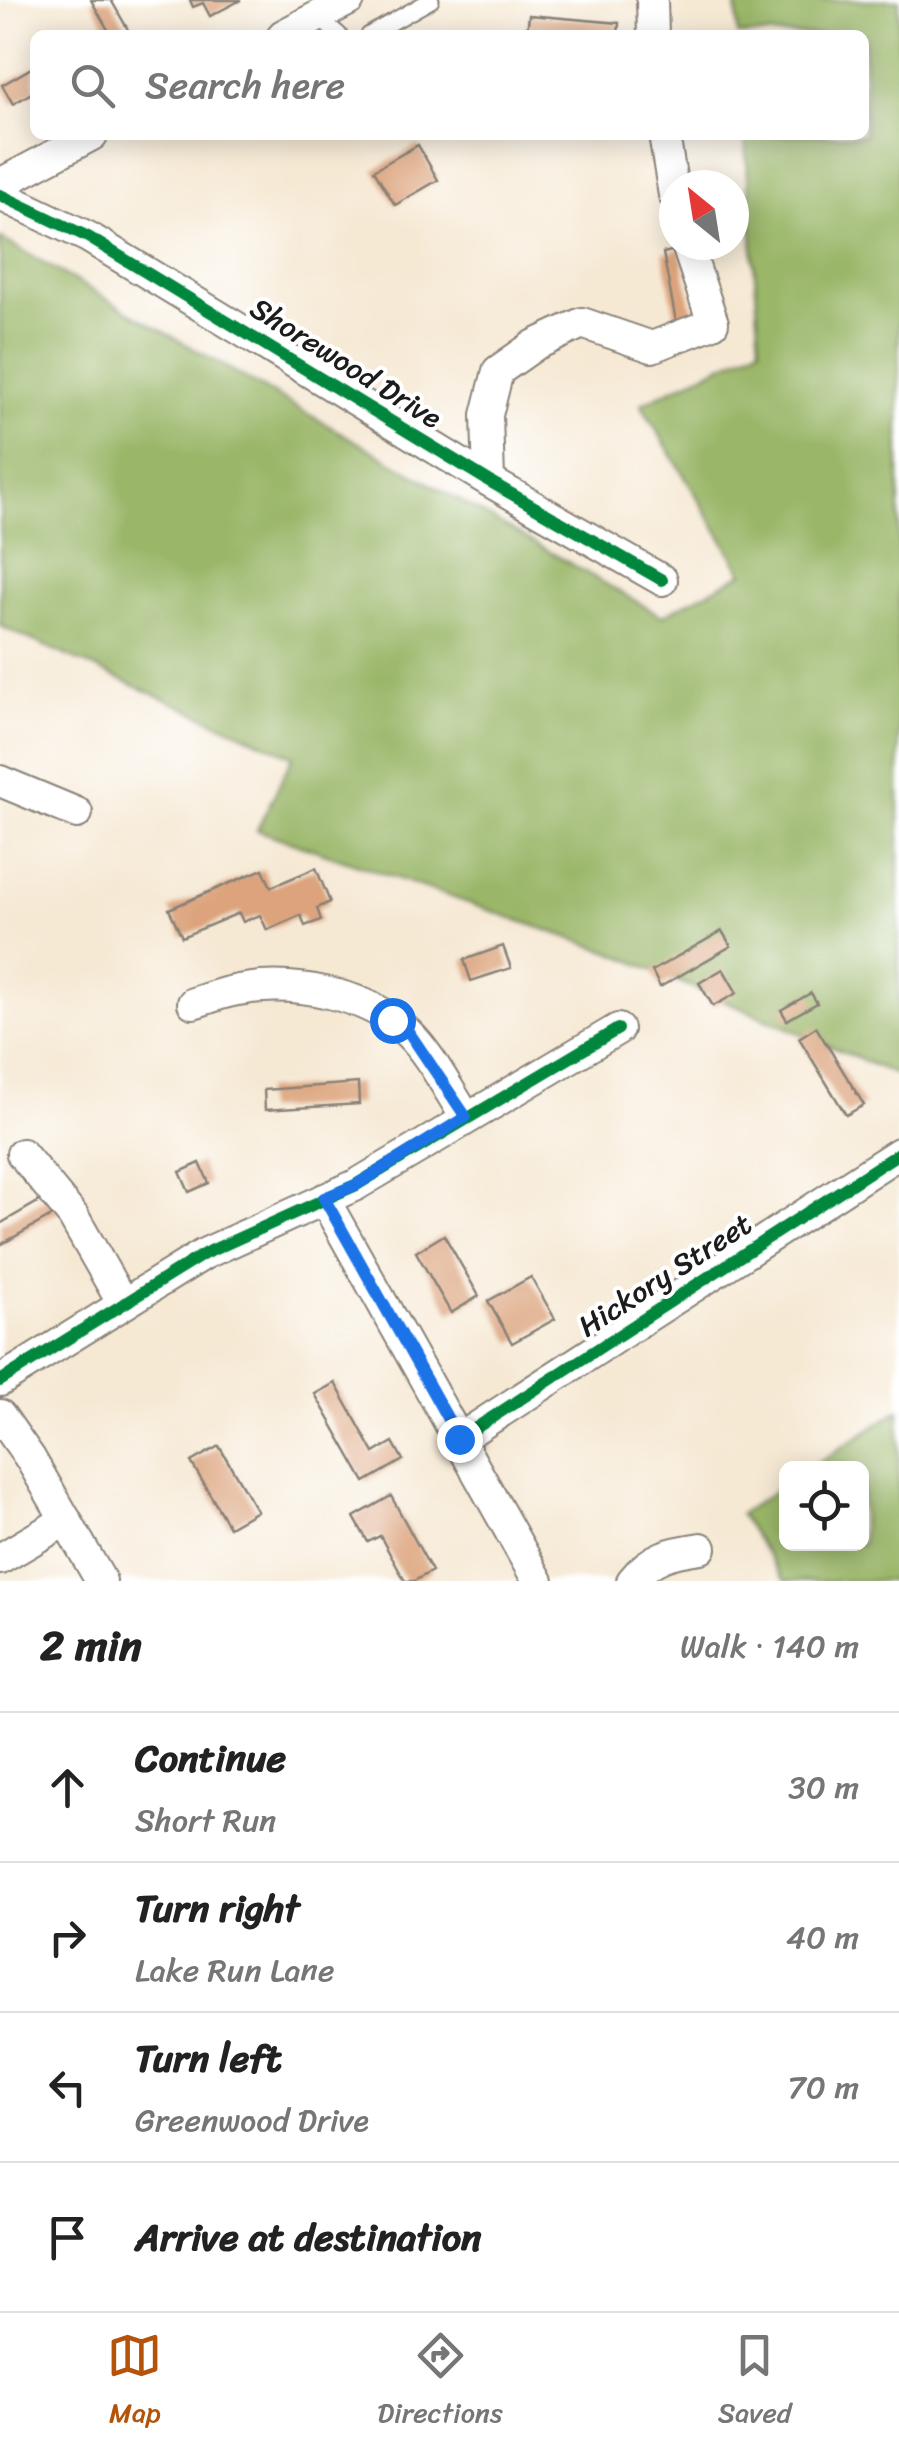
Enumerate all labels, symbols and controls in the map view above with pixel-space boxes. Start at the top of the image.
search box [30,30,869,140]
text: Search here [145,52,345,119]
icon: search [65,58,120,113]
north arrow [659,170,749,260]
street label: Shorewood Drive [239,282,453,444]
route start [370,998,416,1044]
street label: Hickory Street [567,1198,763,1352]
route end [437,1417,483,1463]
map controls [779,1461,869,1551]
button: locate [779,1461,869,1551]
text: 2 min [40,1609,142,1683]
text: Walk · 140 m [680,1618,859,1675]
text: Continue [135,1725,286,1792]
text: 30 m [788,1759,859,1816]
icon: ahead [40,1760,95,1815]
text: Short Run [135,1792,276,1849]
text: Turn right [135,1875,300,1942]
text: 40 m [786,1909,859,1966]
icon: right [40,1910,95,1965]
text: Lake Run Lane [135,1942,334,1999]
text: Turn left [135,2025,281,2092]
text: 70 m [788,2059,859,2116]
icon: left [40,2060,95,2115]
text: Greenwood Drive [135,2092,369,2149]
text: Arrive at destination [135,2204,482,2271]
icon: arrive [40,2210,95,2265]
tab: Map [107,2328,162,2437]
tab: Directions [377,2328,503,2437]
tab: Saved [718,2328,792,2437]

